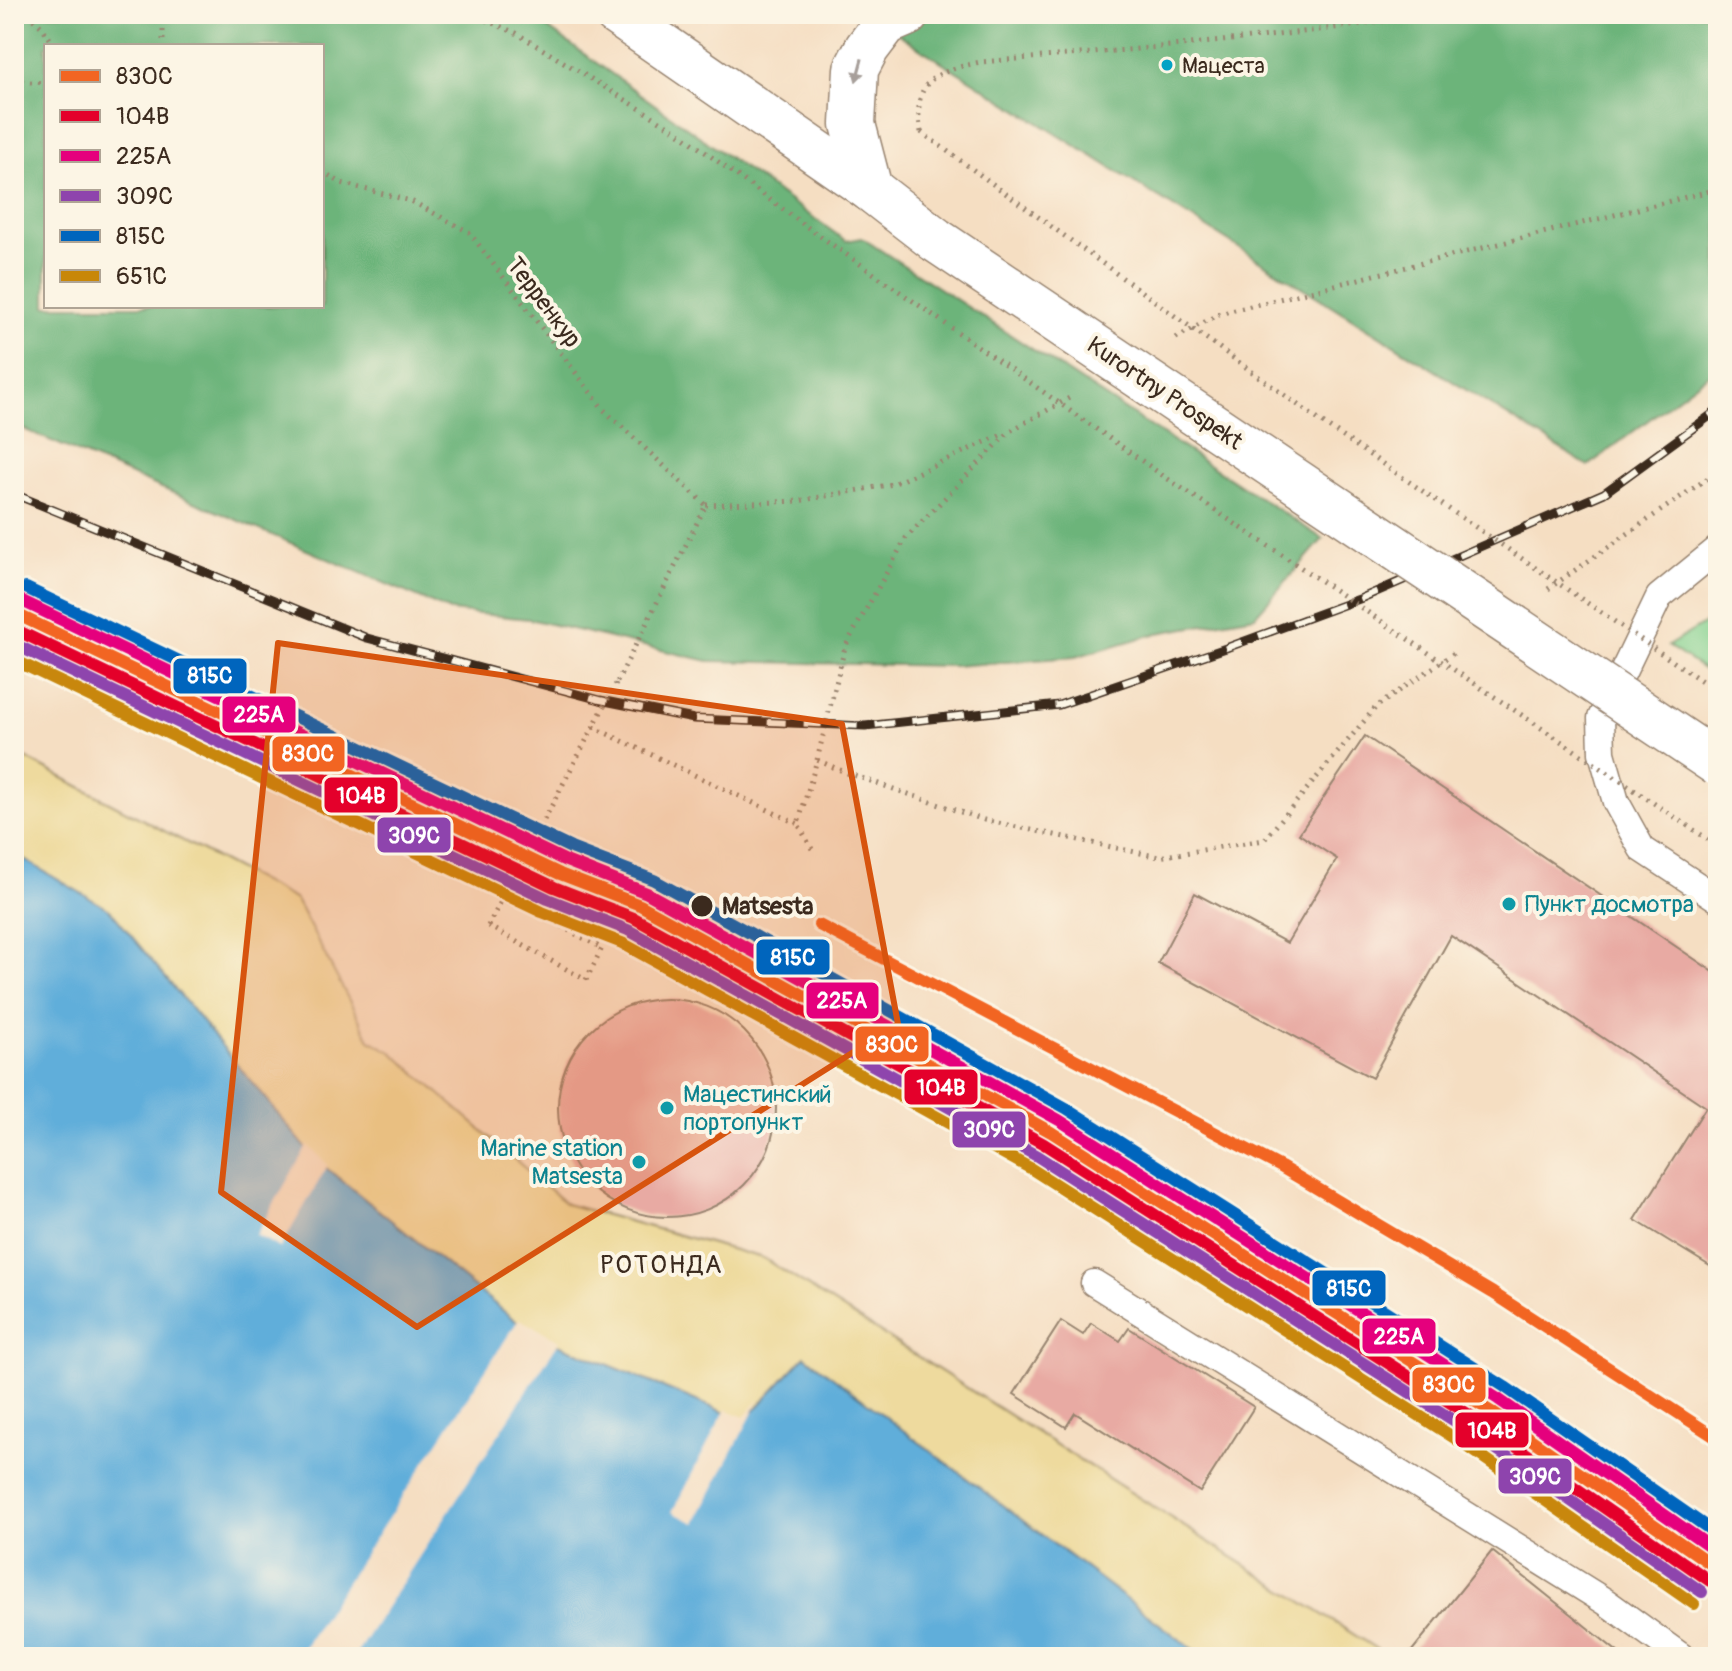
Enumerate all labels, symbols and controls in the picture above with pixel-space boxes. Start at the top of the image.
legend [44,44,324,308]
place label: Мацеста [1182,52,1265,80]
one-way arrow [852,57,864,82]
marker: Мацеста [1159,57,1175,73]
text: 830С [116,62,173,91]
text: 104В [116,102,169,131]
text: 225А [116,142,171,171]
text: 309С [116,182,173,211]
text: 815С [116,222,165,251]
street label: Терренкур [500,251,587,353]
text: 651С [116,262,167,291]
street label: Kurortny Prospekt [1081,331,1248,456]
line badge: 815С [172,657,248,695]
text: 815С [187,662,233,690]
line badge: 225А [221,695,297,734]
text: 225А [234,701,285,729]
line badge: 830С [271,735,346,773]
text: 830С [282,740,334,768]
line badge: 104В [323,776,399,814]
text: 104В [337,782,385,810]
line badge: 309С [376,816,452,854]
text: 309С [388,822,441,850]
place label: Пункт досмотра [1525,890,1694,919]
place label: Matsesta [722,892,814,921]
marker: Matsesta [689,893,715,919]
marker: Пункт досмотра [1500,895,1518,913]
line badge: 815С [755,938,831,976]
text: 815С [770,944,816,972]
line badge: 225А [805,981,880,1020]
text: 225А [817,987,868,1015]
line badge: 830С [854,1025,930,1063]
text: 830С [866,1031,918,1059]
line badge: 104В [903,1068,979,1106]
text: 104В [917,1074,965,1102]
place label: Мацестинский портопункт [683,1080,832,1137]
marker: Мацестинский портопункт [658,1099,676,1117]
line badge: 309С [951,1110,1027,1149]
text: 309С [963,1116,1016,1144]
place label: Marine station Matsesta [480,1134,623,1191]
marker: Marine station Matsesta [630,1153,648,1171]
district label: РОТОНДА [600,1249,724,1281]
line badge: 815С [1311,1269,1387,1307]
text: 815С [1326,1275,1372,1303]
line badge: 225А [1361,1317,1437,1355]
text: 225А [1374,1323,1425,1351]
line badge: 830С [1411,1366,1487,1404]
text: 830С [1423,1371,1475,1399]
line badge: 104В [1454,1411,1530,1449]
text: 104В [1468,1417,1516,1445]
line badge: 309С [1497,1457,1573,1495]
text: 309С [1509,1463,1562,1491]

